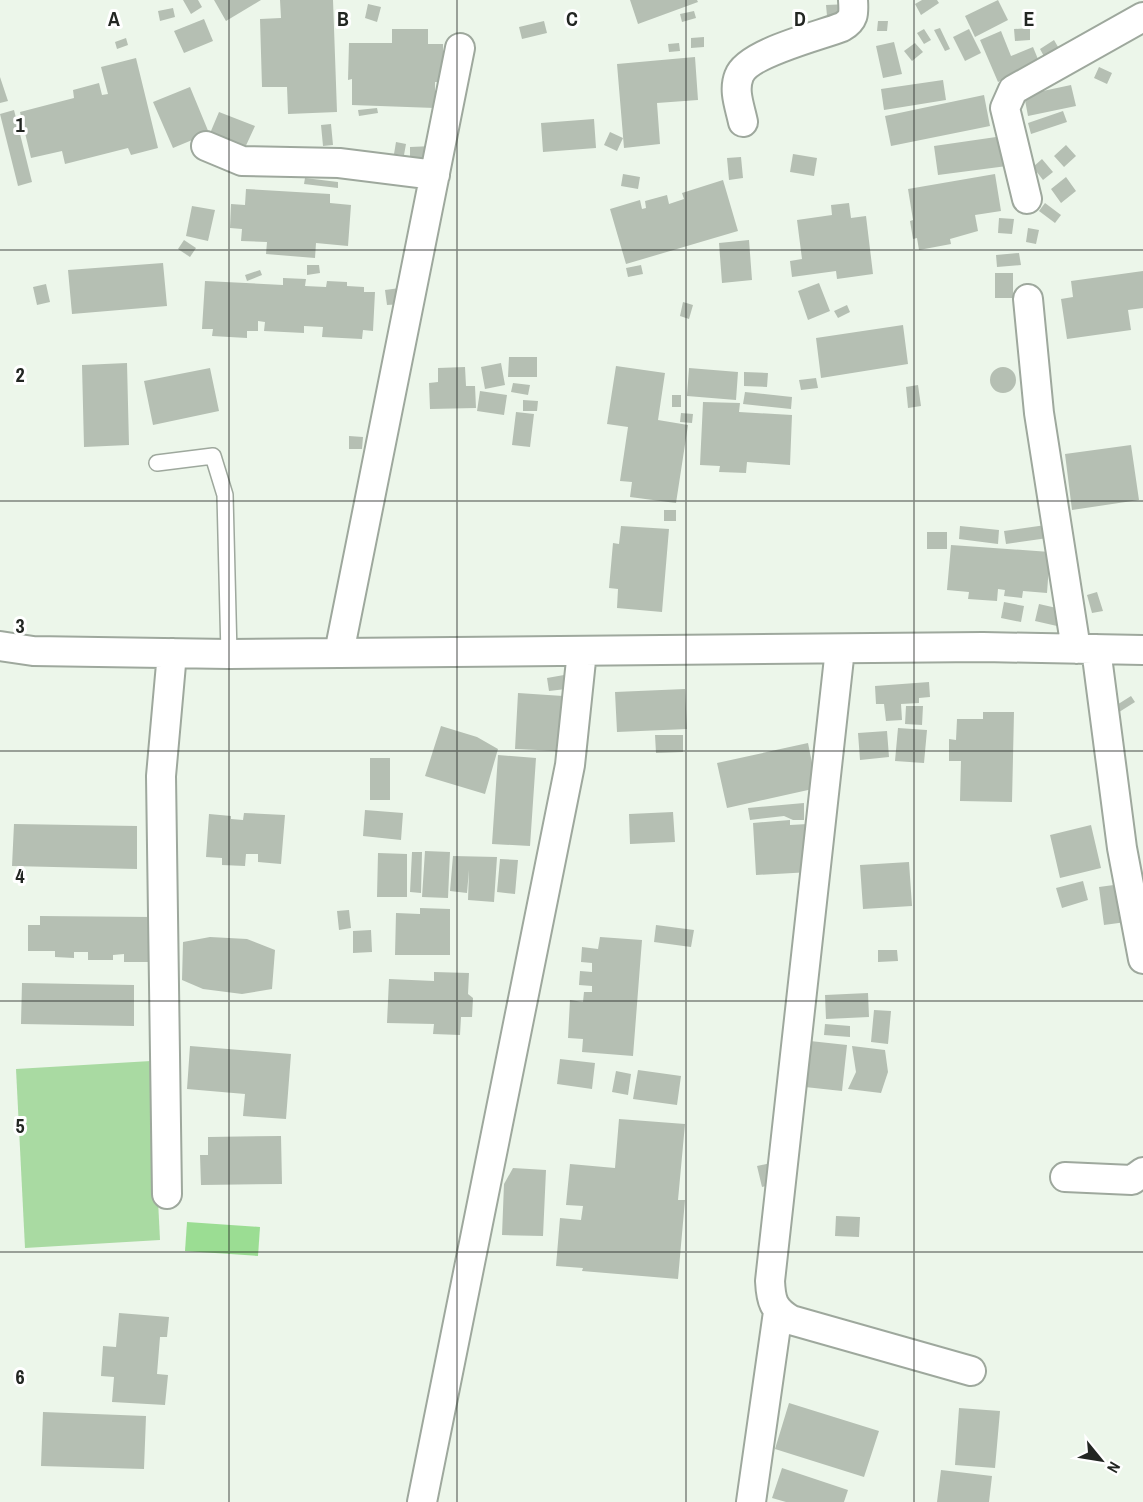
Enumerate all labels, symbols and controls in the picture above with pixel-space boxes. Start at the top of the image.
text: A [108,5,120,32]
text: B [337,5,349,32]
text: C [566,5,578,32]
text: D [794,5,806,32]
text: E [1024,5,1035,32]
text: 1 [15,111,25,138]
text: 2 [15,361,25,388]
text: 3 [15,612,25,639]
text: 4 [15,862,25,889]
text: 5 [15,1112,25,1139]
text: 6 [15,1363,25,1390]
north arrow [1071,1430,1131,1490]
text: N [1102,1458,1126,1477]

